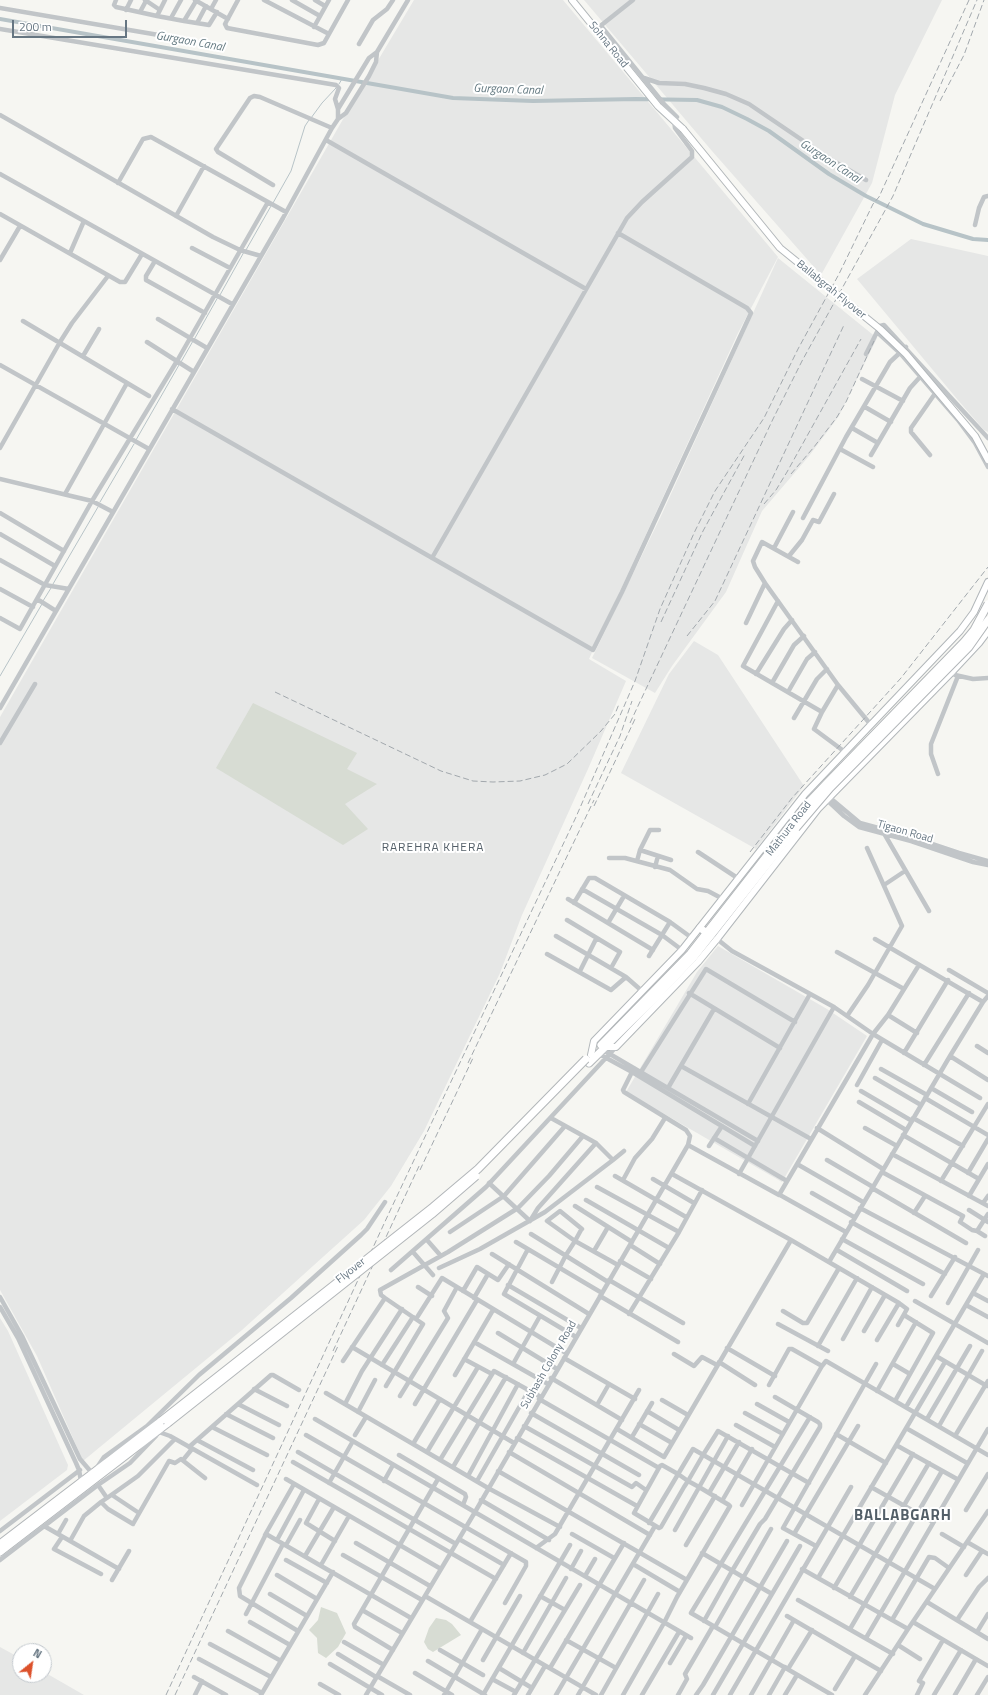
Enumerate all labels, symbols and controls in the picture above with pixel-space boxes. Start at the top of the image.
scale bar [14,12,129,38]
text: 200 m [19,17,52,36]
street label: Sohna Road [585,19,631,71]
water label: Gurgaon Canal [155,29,225,55]
water label: Gurgaon Canal [473,82,543,98]
water label: Gurgaon Canal [797,137,863,187]
street label: Ballabgrah Flyover [794,258,868,322]
street label: Mathura Road [764,799,814,859]
street label: Tigaon Road [876,818,934,846]
district label: RAREHRA KHERA [382,841,484,855]
street label: Flyover [334,1255,368,1287]
street label: Subhash Colony Road [518,1318,580,1412]
district label: BALLABGARH [854,1507,952,1525]
north arrow [12,1643,52,1683]
text: N [30,1645,45,1662]

